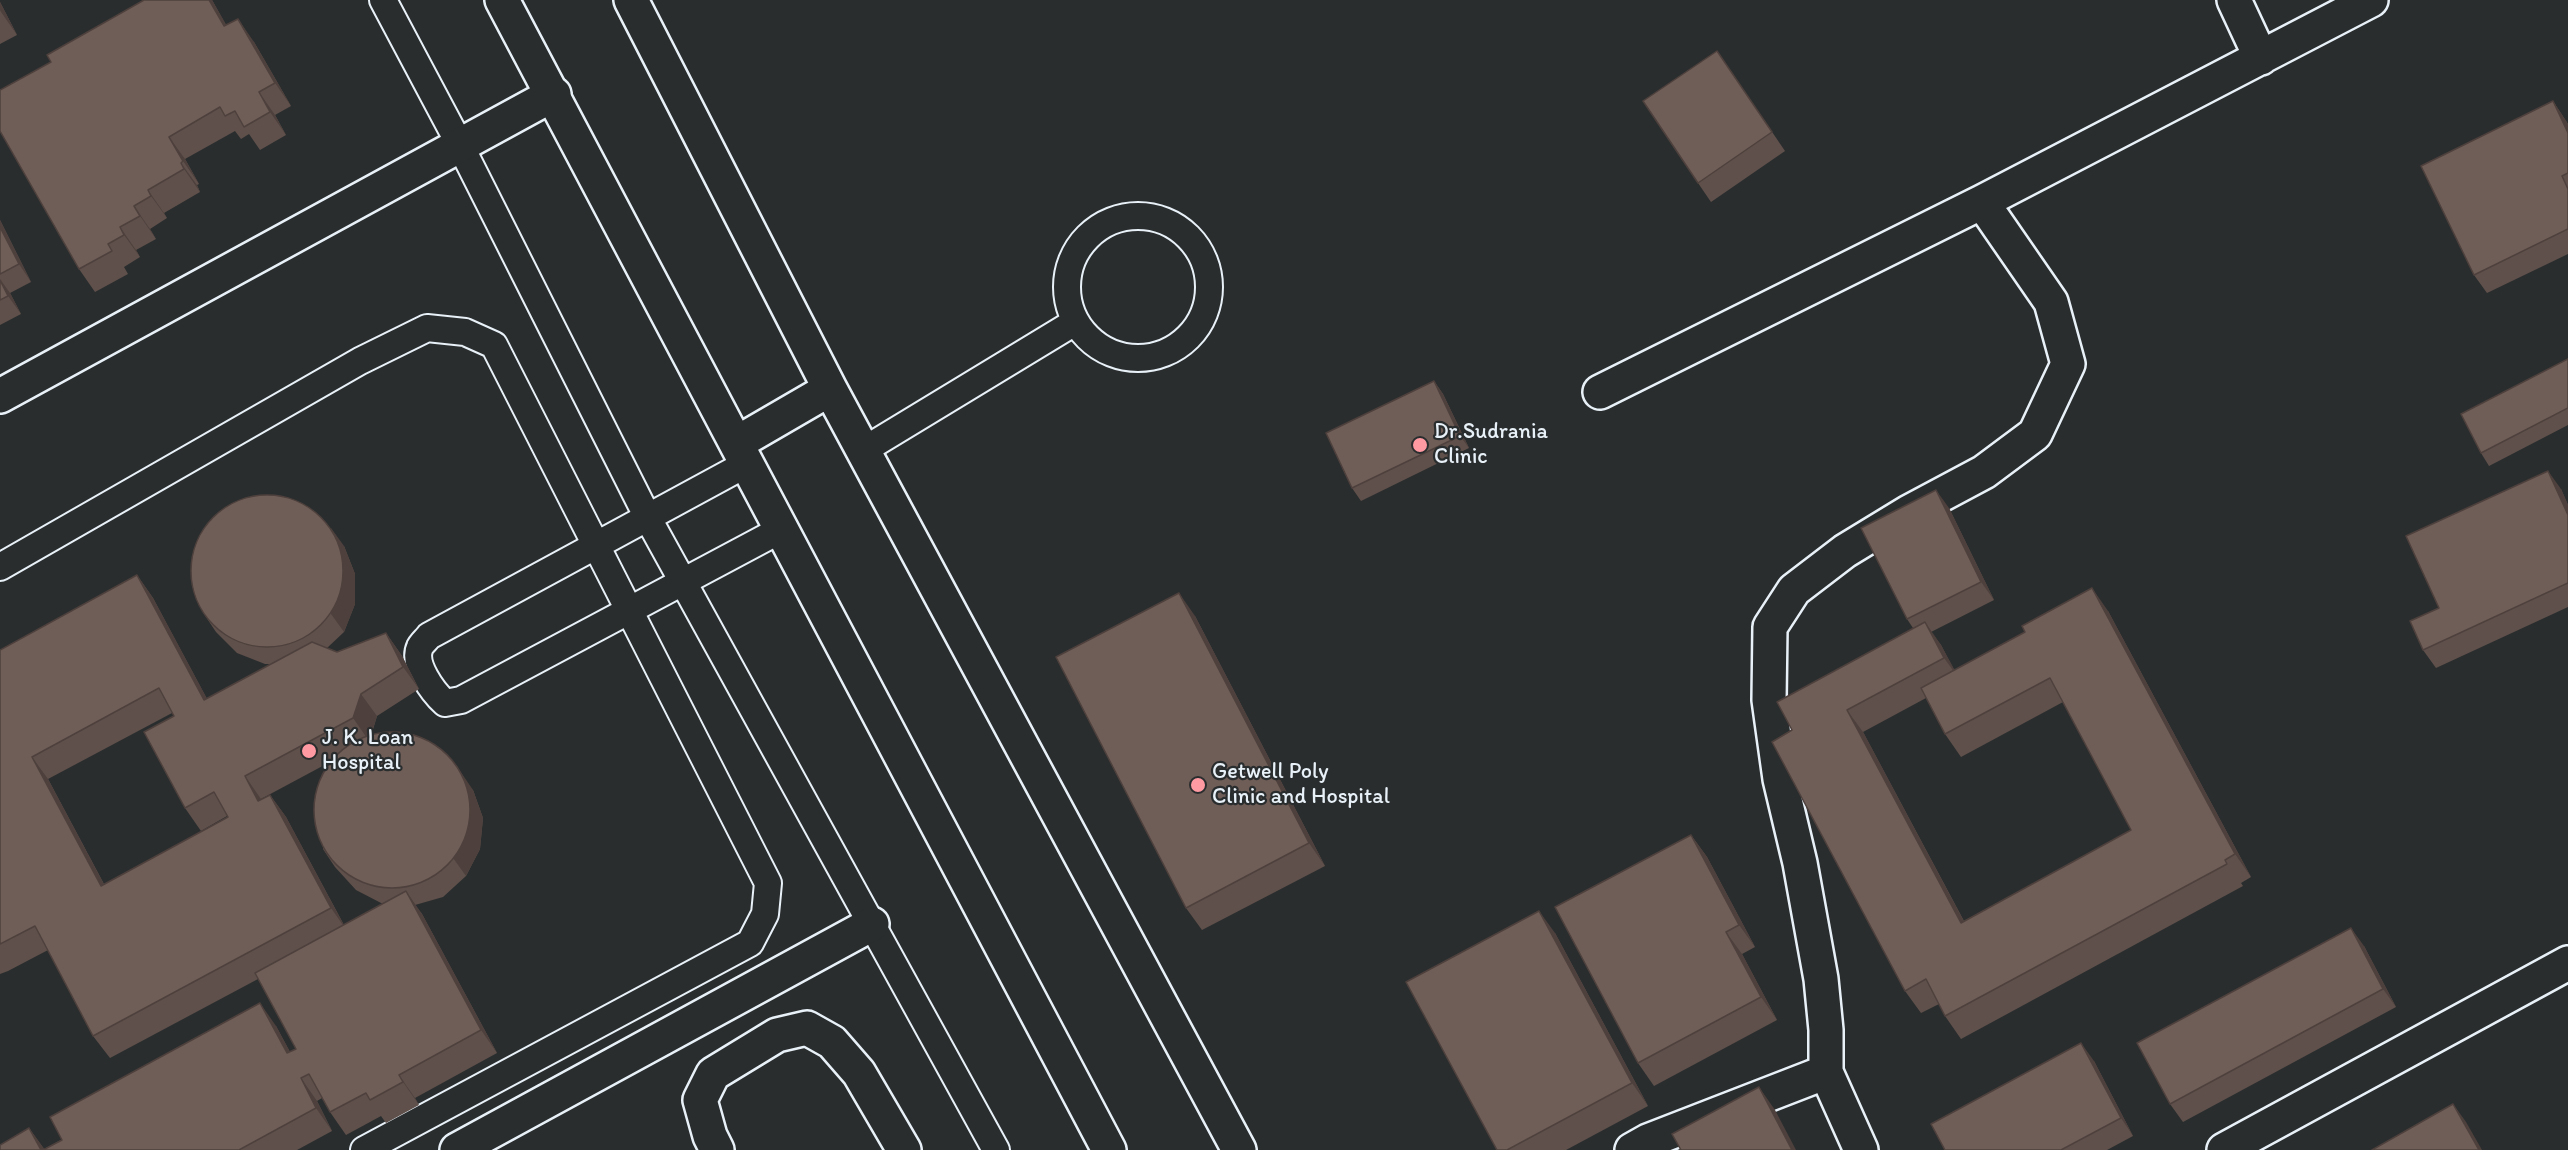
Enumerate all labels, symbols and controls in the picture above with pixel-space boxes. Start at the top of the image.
place label: Dr.Sudrania Clinic [1434,419,1548,470]
marker: Dr.Sudrania Clinic [1411,436,1429,454]
place label: J. K. Loan Hospital [322,725,413,776]
marker: J. K. Loan Hospital [300,742,318,760]
place label: Getwell Poly Clinic and Hospital [1212,759,1390,810]
marker: Getwell Poly Clinic and Hospital [1189,776,1207,794]

